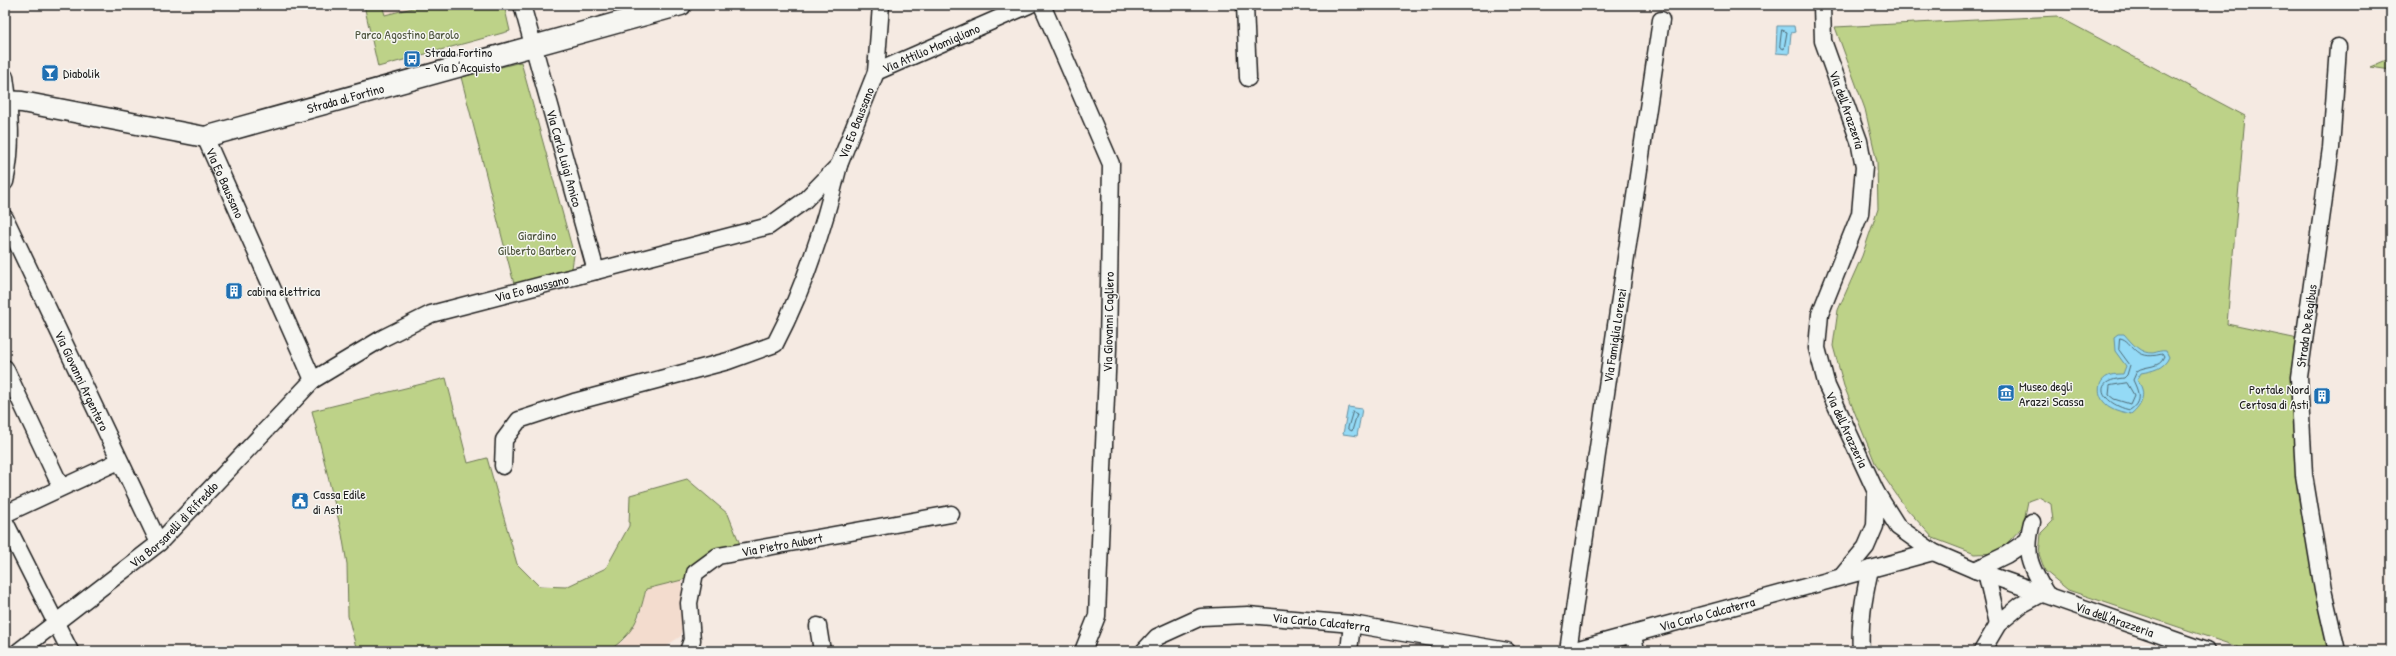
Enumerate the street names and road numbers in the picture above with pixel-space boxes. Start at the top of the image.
street label: Via Attilio Momigliano [880,19,982,77]
street label: Via dell'Arazzeria [1825,68,1869,150]
street label: Strada al Fortino [305,79,386,117]
street label: Via Eo Baussano [833,84,878,161]
street label: Via Carlo Luigi Amico [542,107,587,209]
street label: Via Eo Baussano [202,145,249,221]
street label: Via Eo Baussano [493,270,570,306]
street label: Via Giovanni Cagliero [1098,272,1118,372]
street label: Strada De Regibus [2291,283,2321,368]
street label: Via Famiglia Lorenzi [1599,287,1630,384]
street label: Via Giovanni Argentero [51,328,114,434]
street label: Via dell'Arazzeria [1822,388,1873,471]
street label: Via Borsarelli di Rifreddo [125,477,222,572]
street label: Via Pietro Aubert [740,528,824,561]
street label: Via Carlo Calcaterra [1657,592,1757,635]
street label: Via dell'Arazzeria [2073,597,2157,641]
street label: Via Carlo Calcaterra [1272,608,1371,636]

